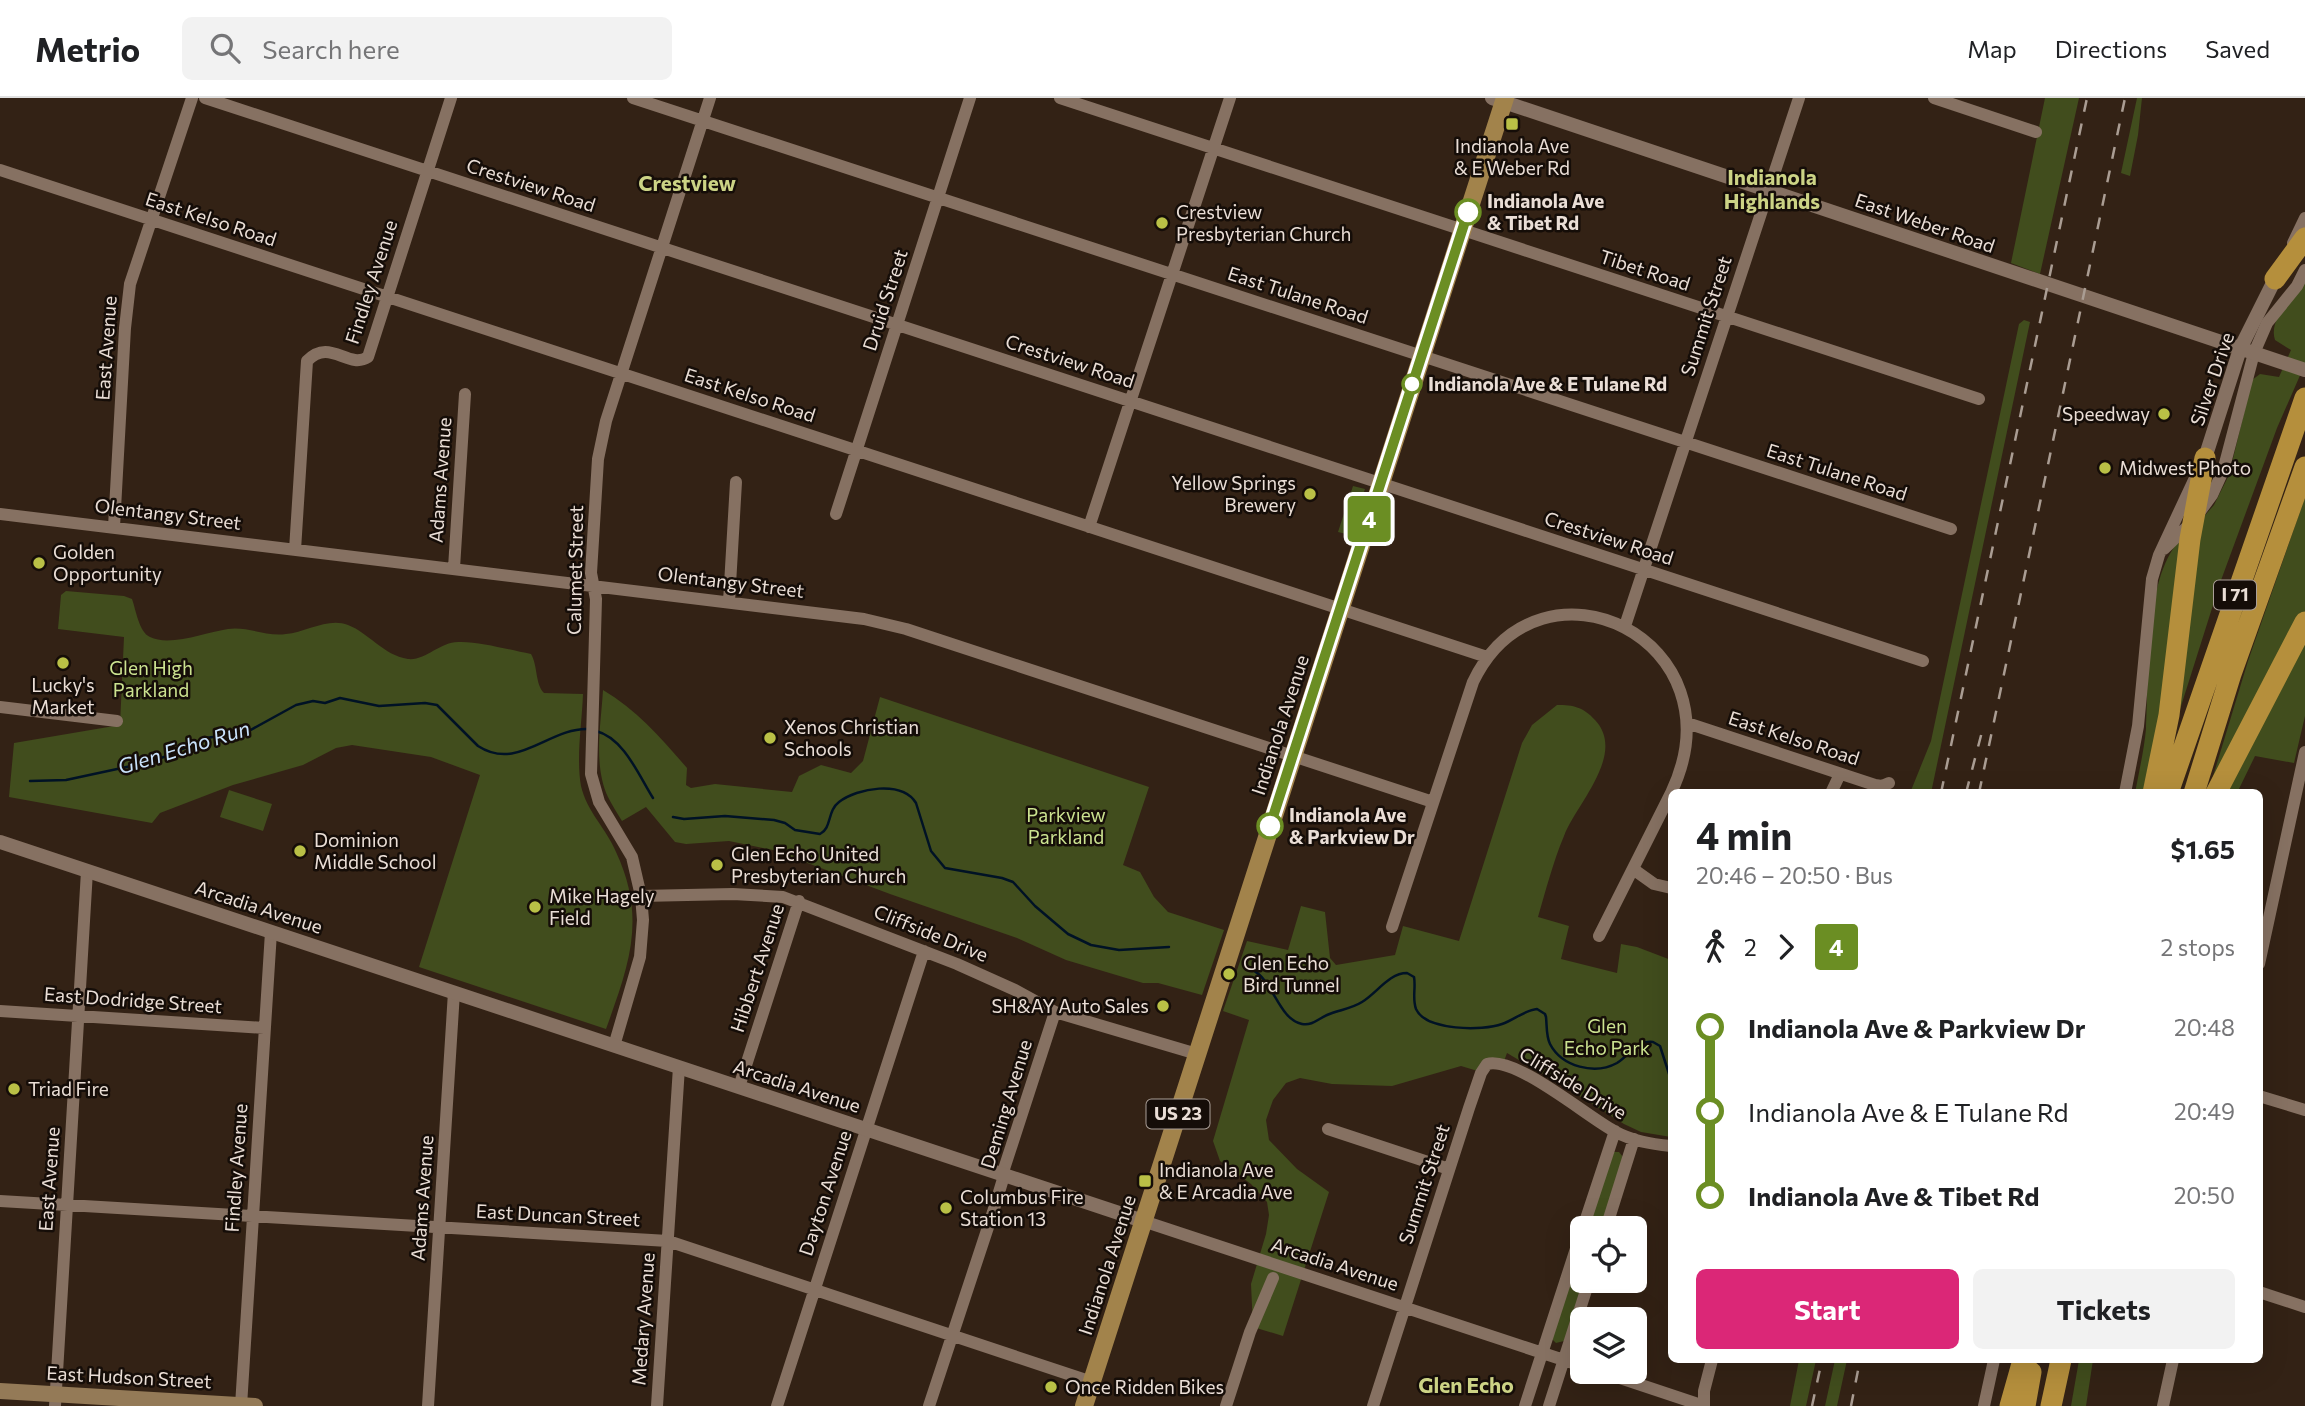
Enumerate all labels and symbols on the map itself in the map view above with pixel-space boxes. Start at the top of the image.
marker: Indianola Ave & E Weber Rd [1504,116,1520,132]
place label: Indianola Ave & E Weber Rd [1454,134,1570,179]
street label: Crestview Road [464,153,599,216]
district label: Indianola Highlands [1724,164,1820,213]
district label: Crestview [638,170,736,195]
street label: East Kelso Road [143,187,279,251]
street label: East Weber Road [1852,188,1998,257]
place label: Indianola Ave & Tibet Rd [1487,189,1604,234]
marker: Indianola Ave & Tibet Rd [1455,199,1481,225]
place label: Crestview Presbyterian Church [1176,200,1351,245]
marker: Crestview Presbyterian Church [1154,215,1170,231]
street label: Findley Avenue [340,217,401,347]
street label: Tibet Road [1597,244,1693,295]
street label: Druid Street [857,246,912,354]
street label: Summit Street [1675,253,1736,379]
street label: East Tulane Road [1225,261,1371,328]
street label: East Avenue [90,295,121,401]
street label: Crestview Road [1003,329,1138,392]
street label: Silver Drive [2185,329,2238,429]
street label: East Kelso Road [682,363,818,427]
place label: Indianola Ave & E Tulane Rd [1428,372,1667,395]
marker: Indianola Ave & E Tulane Rd [1402,374,1422,394]
place label: Speedway [2062,402,2150,425]
marker: Speedway [2156,406,2172,422]
street label: Adams Avenue [424,416,455,544]
street label: East Tulane Road [1764,438,1910,505]
place label: Midwest Photo [2119,456,2251,479]
marker: Midwest Photo [2097,460,2113,476]
place label: Yellow Springs Brewery [1171,471,1296,516]
marker: Yellow Springs Brewery [1302,486,1318,502]
street label: Olentangy Street [94,493,243,534]
line badge: 4 [1346,496,1392,542]
street label: Calumet Street [562,505,587,635]
street label: Crestview Road [1542,506,1677,569]
place label: Golden Opportunity [53,540,162,585]
marker: Golden Opportunity [31,555,47,571]
street label: Olentangy Street [657,561,806,602]
road number: I 71 [2214,580,2256,610]
street label: Indianola Avenue [1246,652,1313,798]
marker: Lucky's Market [55,655,71,671]
park label: Glen High Parkland [109,656,193,701]
place label: Lucky's Market [31,673,95,718]
street label: East Kelso Road [1726,706,1862,770]
water label: Glen Echo Run [114,715,253,779]
place label: Xenos Christian Schools [784,715,919,760]
marker: Xenos Christian Schools [762,730,778,746]
park label: Parkview Parkland [1026,803,1106,848]
place label: Indianola Ave & Parkview Dr [1289,803,1415,848]
marker: Indianola Ave & Parkview Dr [1257,813,1283,839]
place label: Dominion Middle School [314,828,436,873]
place label: Glen Echo United Presbyterian Church [731,842,906,887]
marker: Dominion Middle School [292,843,308,859]
marker: Glen Echo United Presbyterian Church [709,857,725,873]
street label: Arcadia Avenue [193,875,326,938]
place label: Mike Hagely Field [549,884,655,929]
marker: Mike Hagely Field [527,899,543,915]
street label: Cliffside Drive [871,899,992,966]
street label: Hibbert Avenue [725,901,788,1035]
place label: Glen Echo Bird Tunnel [1243,951,1340,996]
marker: Glen Echo Bird Tunnel [1221,966,1237,982]
street label: East Dodridge Street [43,982,223,1017]
place label: SH&AY Auto Sales [991,994,1149,1017]
marker: SH&AY Auto Sales [1155,998,1171,1014]
park label: Glen Echo Park [1564,1014,1650,1059]
street label: Deming Avenue [975,1037,1036,1171]
street label: Cliffside Drive [1515,1042,1631,1124]
street label: Arcadia Avenue [731,1054,864,1117]
place label: Triad Fire [28,1077,109,1100]
marker: Triad Fire [6,1081,22,1097]
road number: US 23 [1146,1099,1210,1128]
street label: Findley Avenue [220,1103,251,1233]
street label: Summit Street [1393,1121,1454,1247]
street label: East Avenue [33,1126,64,1232]
street label: Dayton Avenue [793,1127,856,1258]
street label: Adams Avenue [406,1134,437,1262]
place label: Indianola Ave & E Arcadia Ave [1159,1158,1292,1203]
marker: Indianola Ave & E Arcadia Ave [1137,1173,1153,1189]
place label: Columbus Fire Station 13 [960,1185,1084,1230]
street label: Indianola Avenue [1073,1192,1140,1338]
street label: East Duncan Street [475,1199,641,1230]
marker: Columbus Fire Station 13 [938,1200,954,1216]
street label: Arcadia Avenue [1269,1232,1402,1295]
street label: Medary Avenue [626,1252,659,1386]
street label: East Hudson Street [46,1361,212,1392]
district label: Glen Echo [1418,1372,1514,1397]
place label: Once Ridden Bikes [1065,1375,1224,1398]
marker: Once Ridden Bikes [1043,1379,1059,1395]

